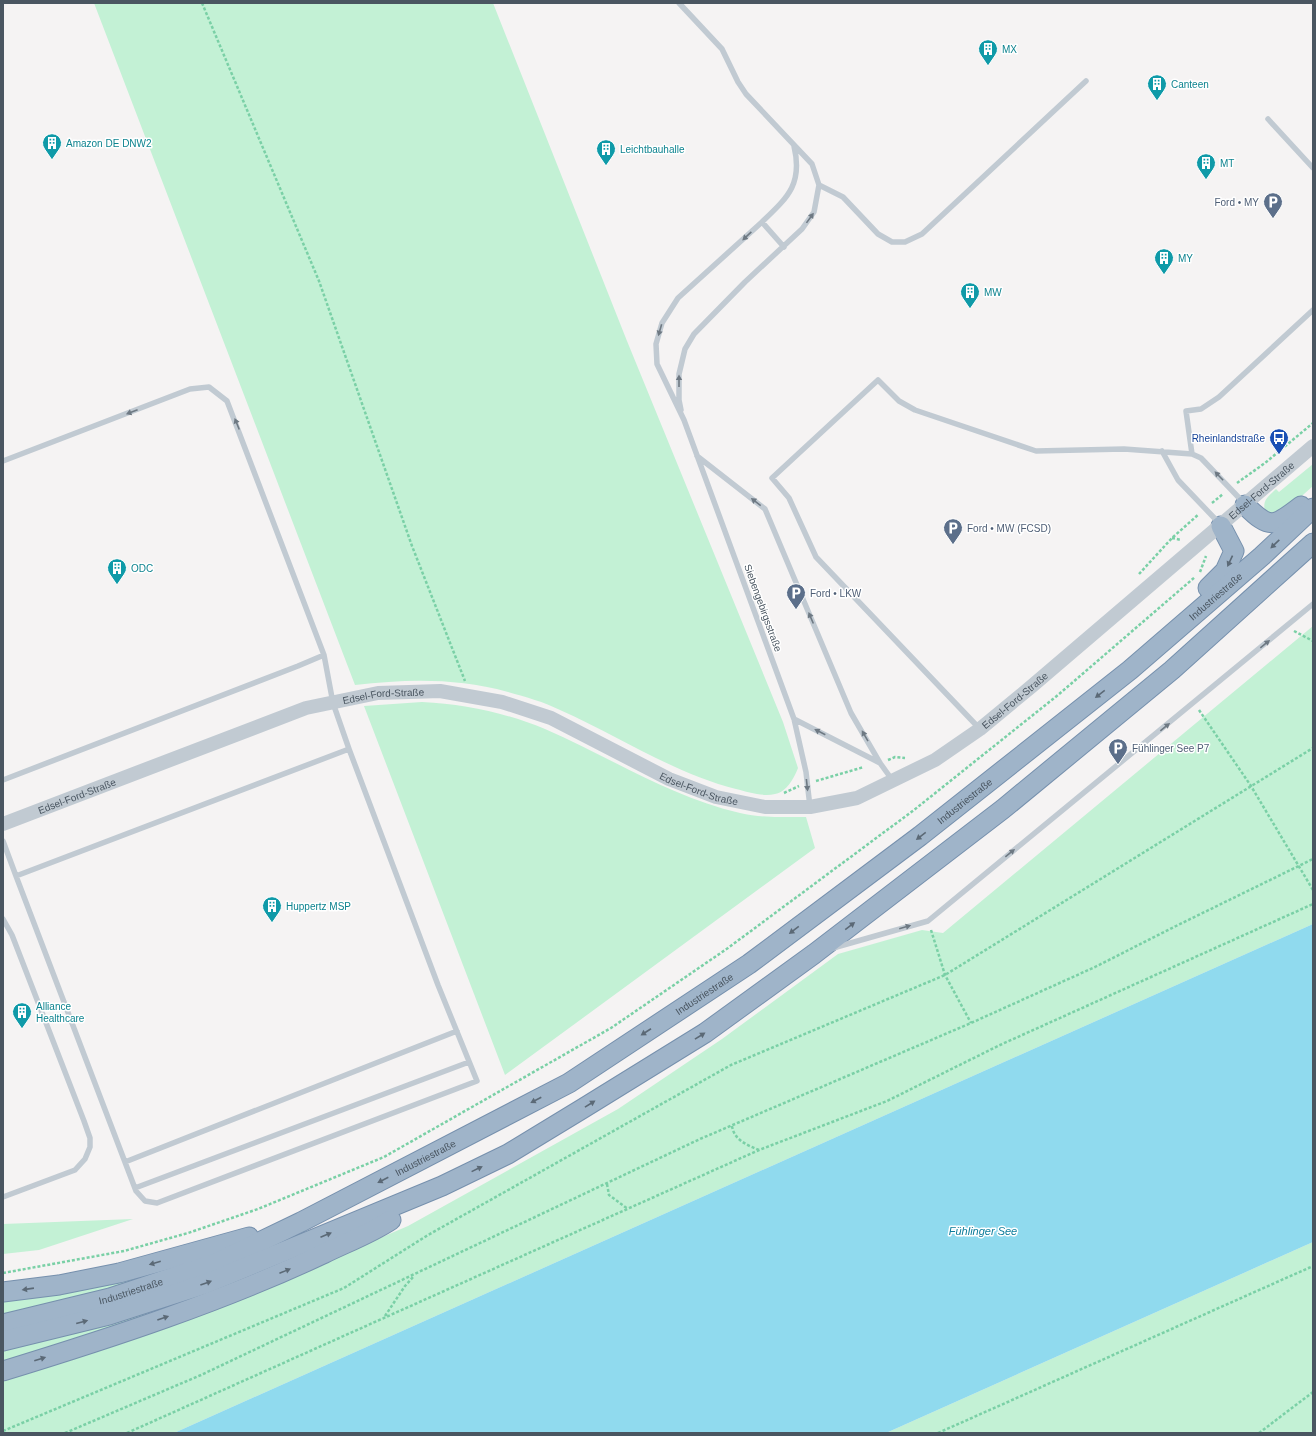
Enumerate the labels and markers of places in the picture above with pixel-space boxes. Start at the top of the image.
building icon: MX [977,38,999,66]
place label: MX [1002,44,1017,55]
building icon: Canteen [1146,73,1168,101]
place label: Canteen [1171,79,1209,90]
building icon: Amazon DE DNW2 [41,132,63,160]
place label: Amazon DE DNW2 [66,138,152,149]
building icon: Leichtbauhalle [595,138,617,166]
place label: Leichtbauhalle [620,144,685,155]
building icon: MT [1195,152,1217,180]
place label: MT [1220,158,1234,169]
parking icon: Ford • MY [1262,191,1284,219]
place label: Ford • MY [1214,197,1259,208]
building icon: MY [1153,247,1175,275]
place label: MY [1178,253,1193,264]
building icon: MW [959,281,981,309]
place label: MW [984,287,1002,298]
bus stop icon: Rheinlandstraße [1268,427,1290,455]
place label: Rheinlandstraße [1192,433,1265,444]
parking icon: Ford • MW (FCSD) [942,517,964,545]
place label: Ford • MW (FCSD) [967,523,1051,534]
building icon: ODC [106,557,128,585]
place label: ODC [131,563,153,574]
parking icon: Ford • LKW [785,582,807,610]
place label: Ford • LKW [810,588,862,599]
parking icon: Fühlinger See P7 [1107,737,1129,765]
place label: Fühlinger See P7 [1132,743,1210,754]
building icon: Huppertz MSP [261,895,283,923]
place label: Huppertz MSP [286,901,351,912]
building icon: Alliance Healthcare [11,1001,33,1029]
place label: Alliance Healthcare [36,1001,85,1024]

